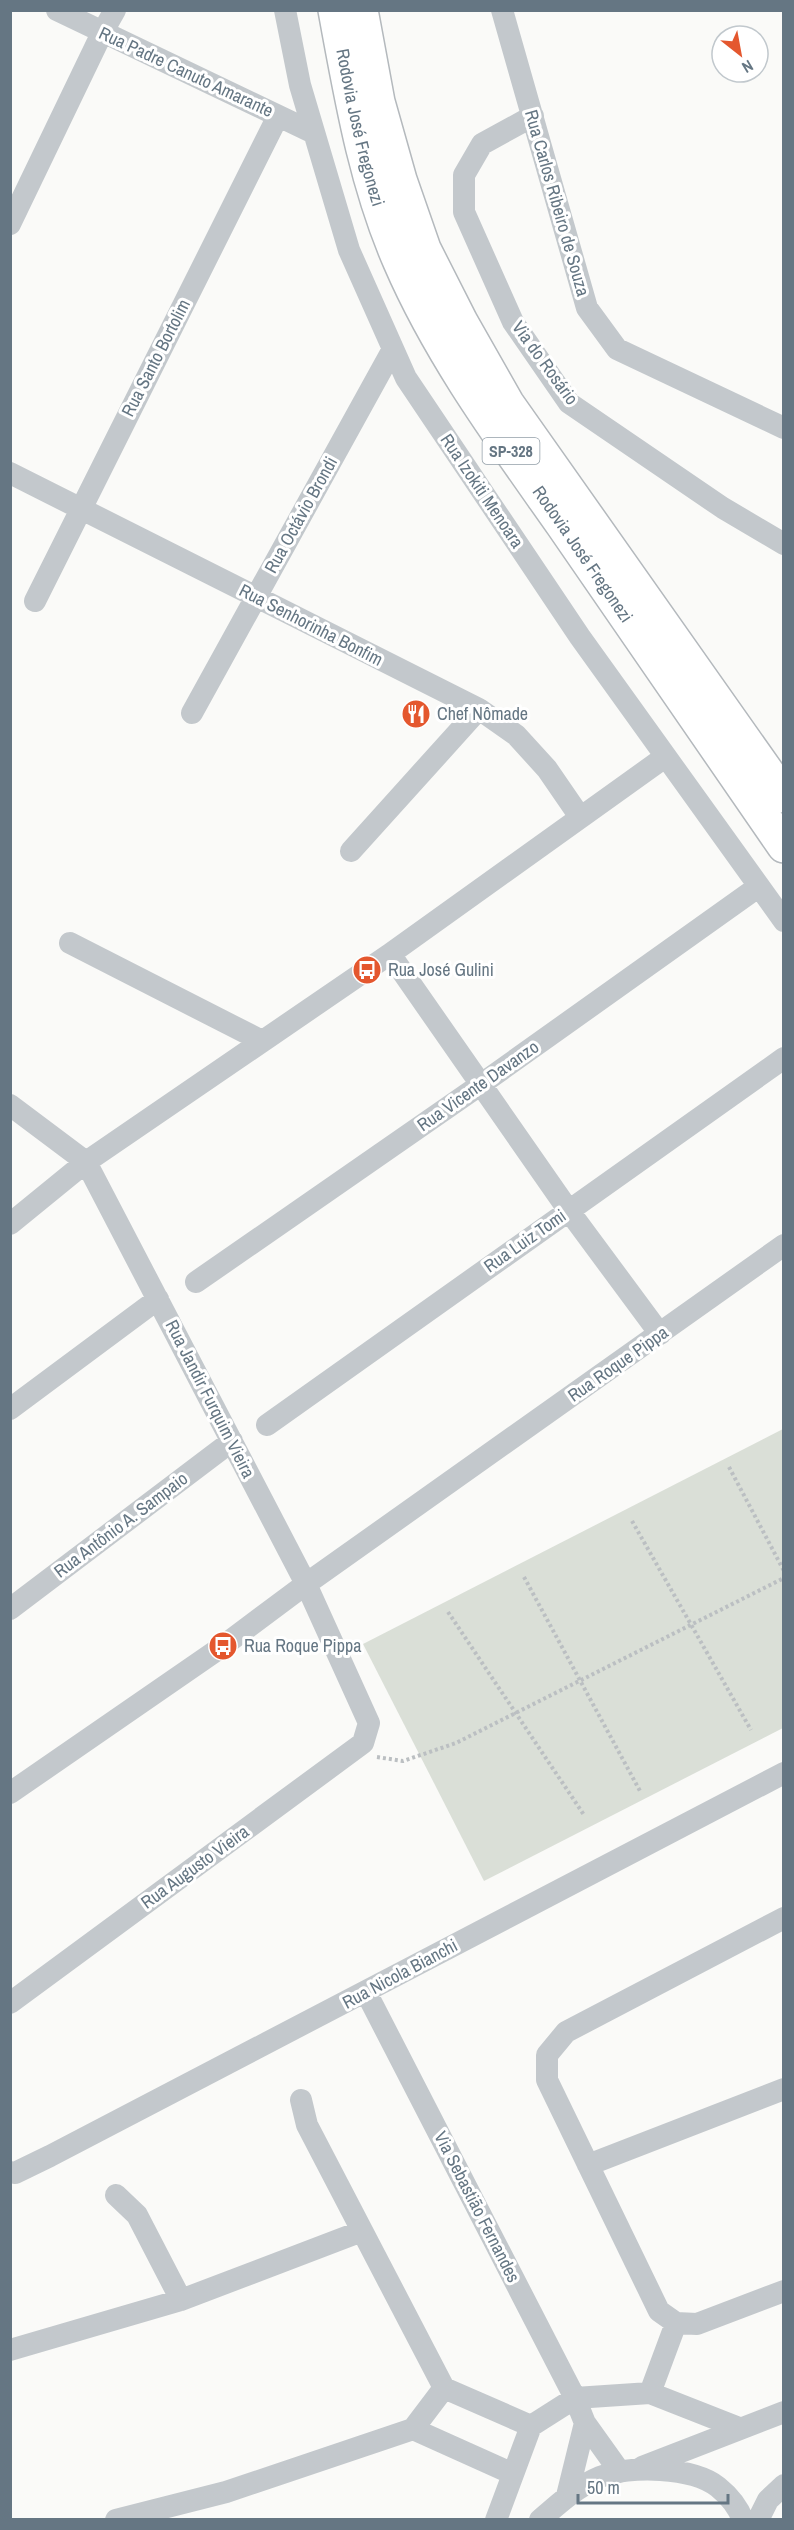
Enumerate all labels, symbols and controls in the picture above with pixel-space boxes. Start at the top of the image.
street label: Rua Padre Canuto Amarante [95,20,277,123]
north arrow [710,24,770,84]
street label: Rodovia José Fregonezi [330,46,391,209]
text: N [738,55,757,79]
street label: Rua Carlos Ribeiro de Souza [519,107,596,299]
street label: Rua Santo Bortolim [115,295,196,421]
street label: Via do Rosário [506,316,584,410]
street label: Rua Izokiti Menoara [435,429,530,553]
road number: SP-328 [482,438,540,464]
street label: Rua Octávio Brondi [258,452,343,578]
street label: Rodovia José Fregonezi [527,481,639,627]
street label: Rua Senhorinha Bonfim [235,577,387,672]
restaurant icon: Chef Nômade [400,698,432,730]
place label: Chef Nômade [437,701,528,726]
bus stop icon: Rua José Gulini [351,954,383,986]
place label: Rua José Gulini [388,957,494,982]
street label: Rua Vicente Davanzo [412,1034,544,1137]
street label: Rua Luiz Tomi [479,1203,571,1278]
street label: Rua Jandir Furquim Vieira [160,1315,261,1482]
street label: Rua Roque Pippa [562,1320,673,1407]
street label: Rua Antônio A. Sampaio [49,1466,193,1583]
bus stop icon: Rua Roque Pippa [207,1630,239,1662]
place label: Rua Roque Pippa [244,1633,361,1658]
street label: Rua Augusto Vieira [136,1819,254,1914]
street label: Rua Nicola Bianchi [338,1933,462,2014]
street label: Via Sebastião Fernandes [429,2127,526,2287]
scale bar [578,2467,728,2505]
text: 50 m [587,2475,620,2500]

